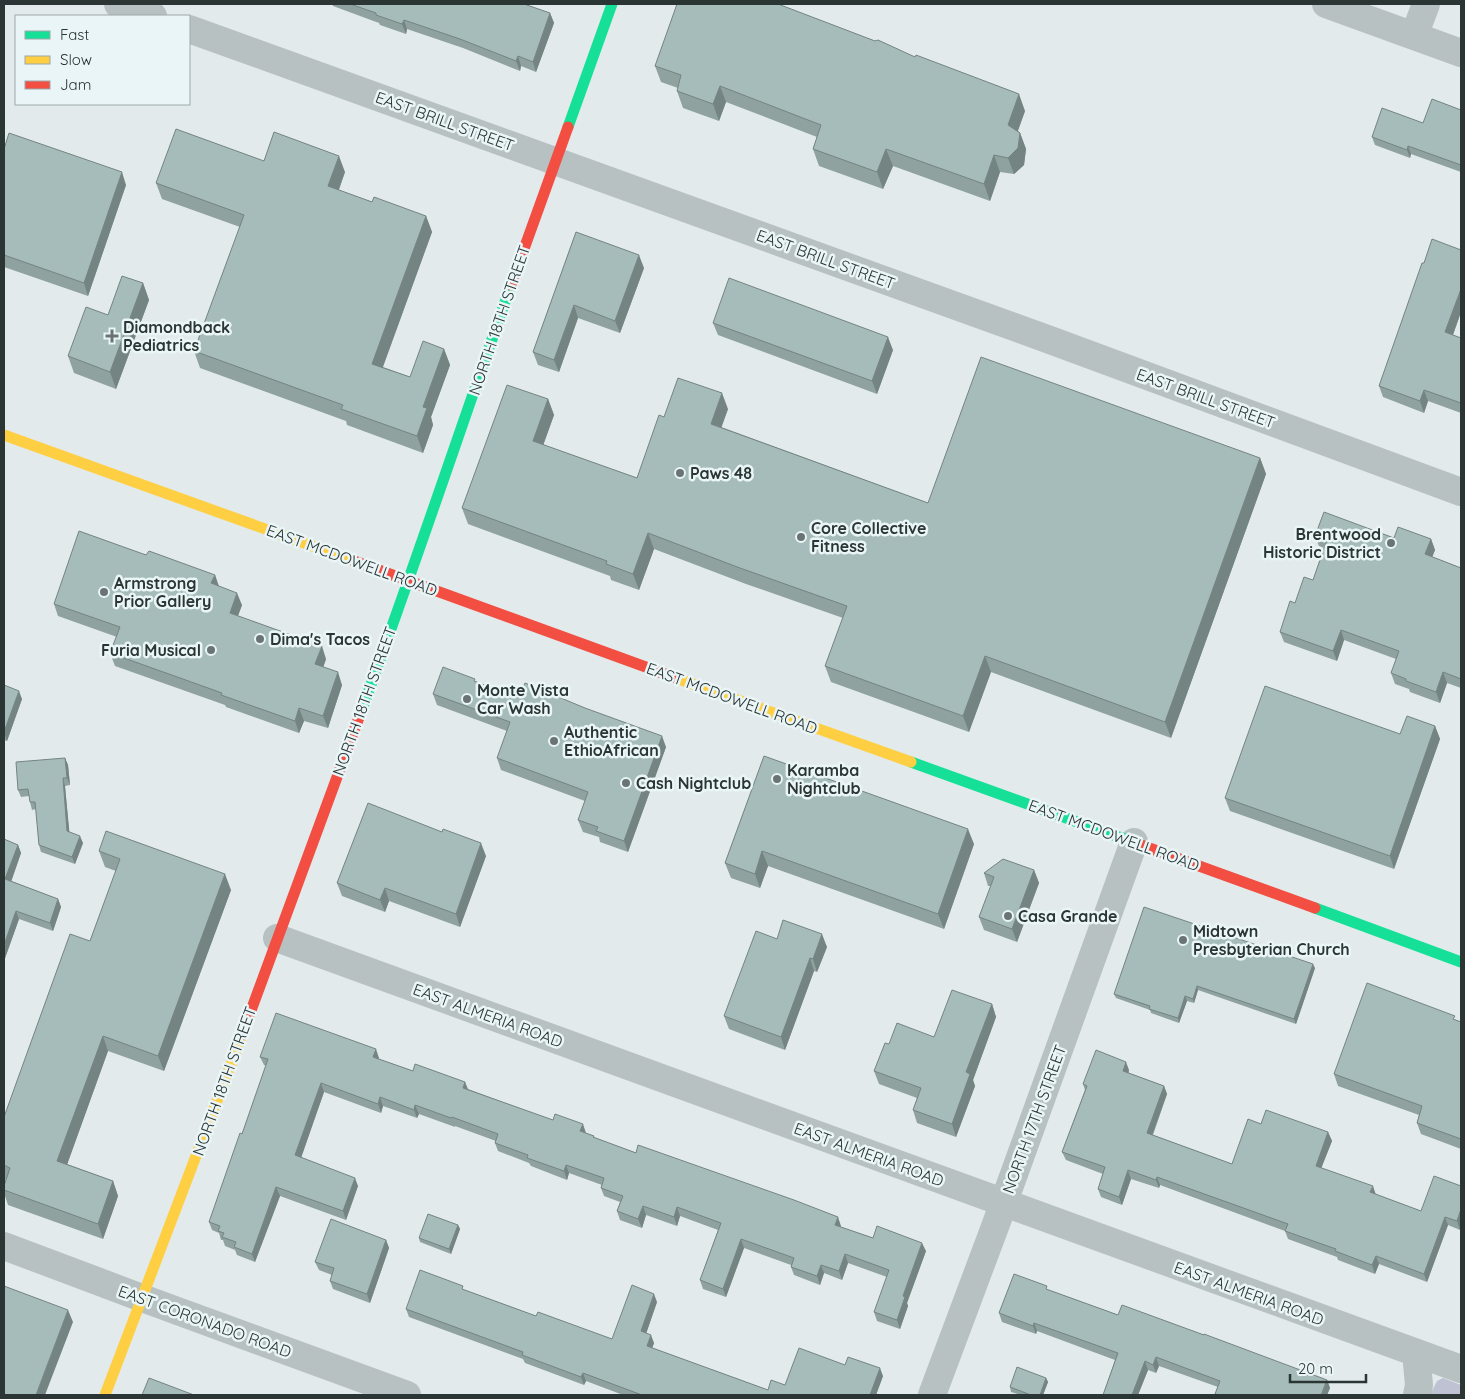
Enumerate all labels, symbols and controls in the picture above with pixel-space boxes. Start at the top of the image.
legend [15,15,190,105]
text: Fast [60,25,89,44]
text: Slow [60,50,92,69]
text: Jam [60,75,91,94]
street label: EAST BRILL STREET [373,87,517,156]
street label: EAST BRILL STREET [754,225,898,294]
street label: NORTH 18TH STREET [464,242,534,398]
place label: Diamondback Pediatrics [123,317,230,355]
marker: Diamondback Pediatrics [105,329,119,343]
street label: EAST BRILL STREET [1134,364,1278,433]
place label: Paws 48 [690,463,752,483]
marker: Paws 48 [674,467,686,479]
place label: Core Collective Fitness [811,518,926,556]
street label: EAST MCDOWELL ROAD [264,520,440,600]
place label: Brentwood Historic District [1263,524,1381,562]
marker: Core Collective Fitness [795,531,807,543]
marker: Brentwood Historic District [1385,537,1397,549]
place label: Armstrong Prior Gallery [114,573,211,611]
marker: Armstrong Prior Gallery [98,586,110,598]
street label: NORTH 18TH STREET [328,623,400,778]
place label: Dima's Tacos [270,629,370,649]
marker: Dima's Tacos [254,633,266,645]
place label: Furia Musical [101,640,201,660]
marker: Furia Musical [205,644,217,656]
street label: EAST MCDOWELL ROAD [644,658,820,738]
place label: Monte Vista Car Wash [477,680,569,718]
marker: Monte Vista Car Wash [461,693,473,705]
place label: Authentic EthioAfrican [564,722,659,760]
marker: Authentic EthioAfrican [548,735,560,747]
place label: Karamba Nightclub [787,760,861,798]
place label: Cash Nightclub [636,773,751,793]
marker: Karamba Nightclub [771,773,783,785]
marker: Cash Nightclub [620,777,632,789]
street label: EAST MCDOWELL ROAD [1026,795,1202,875]
place label: Casa Grande [1018,906,1117,926]
marker: Casa Grande [1002,910,1014,922]
place label: Midtown Presbyterian Church [1193,921,1350,959]
marker: Midtown Presbyterian Church [1177,934,1189,946]
street label: EAST ALMERIA ROAD [410,979,566,1051]
street label: NORTH 18TH STREET [188,1003,260,1158]
street label: NORTH 17TH STREET [998,1042,1070,1196]
street label: EAST ALMERIA ROAD [791,1118,947,1190]
street label: EAST ALMERIA ROAD [1171,1257,1327,1329]
street label: EAST CORONADO ROAD [116,1280,294,1362]
scale bar [1290,1352,1366,1384]
text: 20 m [1298,1359,1333,1378]

